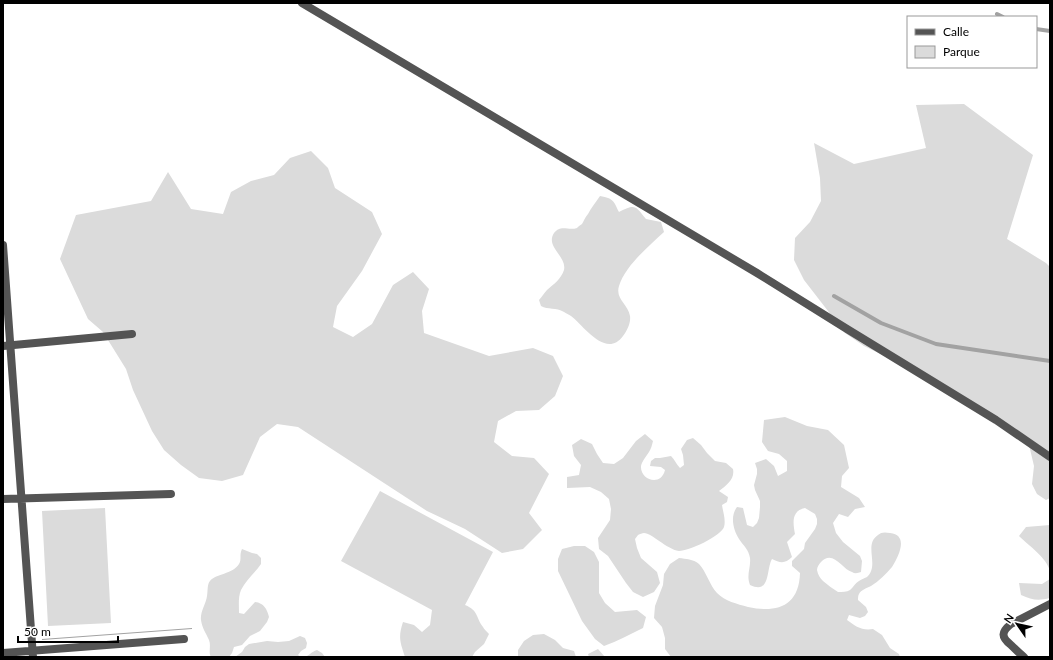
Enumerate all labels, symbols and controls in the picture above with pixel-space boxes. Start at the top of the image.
legend [907,16,1037,68]
text: Calle [943,24,969,39]
text: Parque [943,44,980,59]
north arrow [997,604,1037,644]
text: N [1001,611,1016,625]
scale bar [18,618,118,644]
text: 50 m [24,624,51,639]

